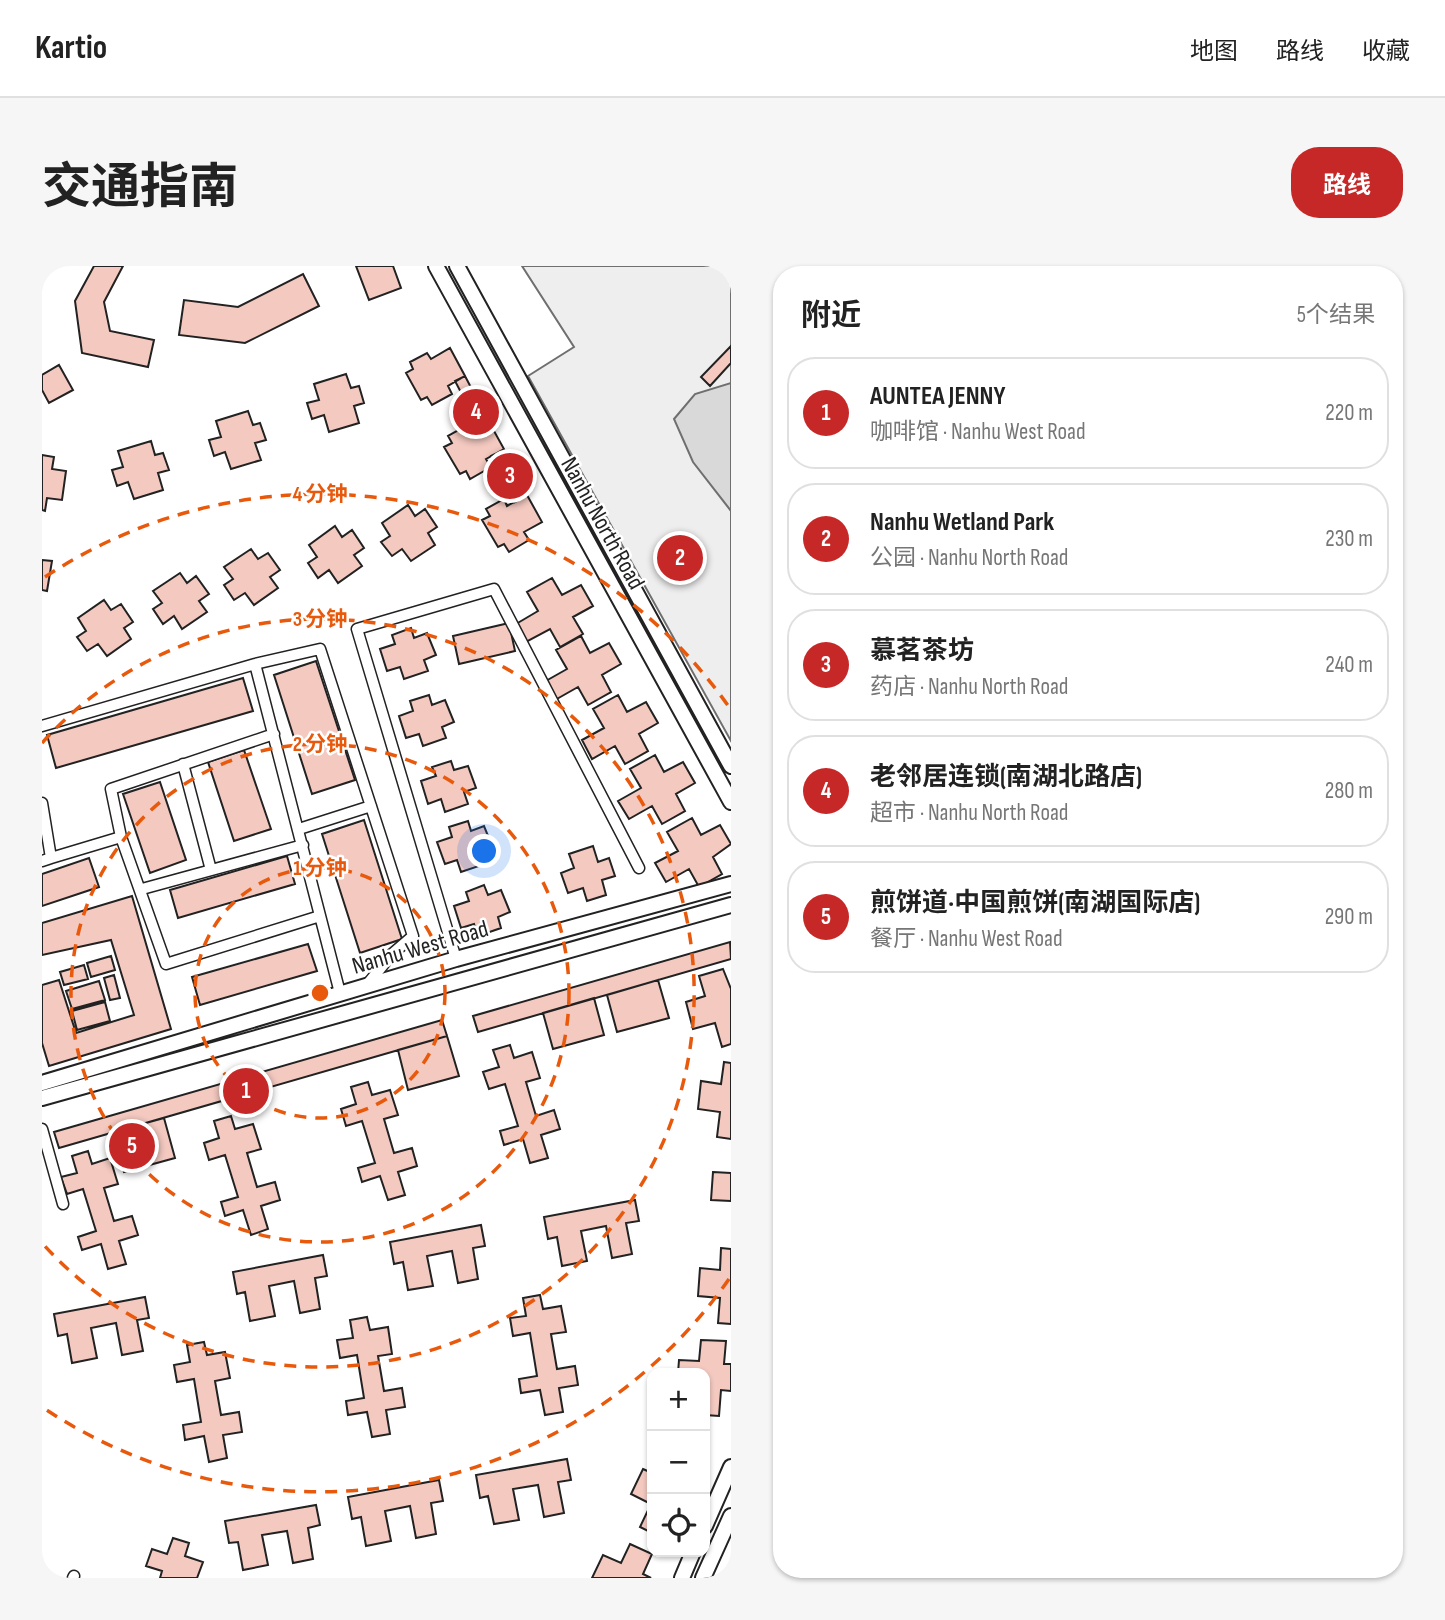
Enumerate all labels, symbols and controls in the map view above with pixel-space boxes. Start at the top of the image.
text: Kartio [35,28,107,68]
text: 地图 [1190,37,1238,66]
text: 路线 [1276,37,1324,66]
text: 收藏 [1362,37,1410,66]
button: 路线 [1291,147,1403,218]
text: 交通指南 [42,159,238,218]
text: 附近 [801,298,861,334]
text: 5个结果 [1297,301,1375,329]
text: AUNTEA JENNY [870,381,1005,412]
pin: 4 [453,386,499,438]
text: 1 [821,399,831,427]
text: 220 m [1325,399,1373,427]
text: 咖啡馆 · Nanhu West Road [870,418,1086,446]
pin: 3 [487,450,533,502]
street label: Nanhu North Road [554,452,651,594]
text: 4 分钟 [292,482,348,507]
text: Nanhu Wetland Park [870,507,1054,538]
text: 2 [821,525,831,553]
text: 230 m [1325,525,1373,553]
pin: 2 [657,532,703,584]
text: 公园 · Nanhu North Road [870,544,1068,572]
text: 3 分钟 [293,607,347,632]
text: 慕茗茶坊 [870,636,974,667]
text: 3 [821,651,831,679]
text: 240 m [1325,651,1373,679]
text: 药店 · Nanhu North Road [870,673,1068,701]
text: 2 分钟 [293,732,347,757]
text: 老邻居连锁(南湖北路店) [870,762,1142,793]
text: 4 [821,777,831,805]
text: 280 m [1325,777,1373,805]
text: 超市 · Nanhu North Road [870,799,1068,827]
your location [467,834,501,868]
text: 1 分钟 [293,856,347,881]
text: 煎饼道·中国煎饼(南湖国际店) [870,888,1200,919]
text: 5 [821,903,831,931]
text: 290 m [1325,903,1373,931]
street label: Nanhu West Road [349,914,492,981]
text: 餐厅 · Nanhu West Road [870,925,1063,953]
centre of rings [308,981,332,1005]
pin: 1 [223,1065,269,1117]
pin: 5 [109,1120,155,1172]
map controls [647,1368,710,1557]
button: + [647,1368,710,1431]
button: − [647,1431,710,1494]
button: locate [647,1494,710,1557]

